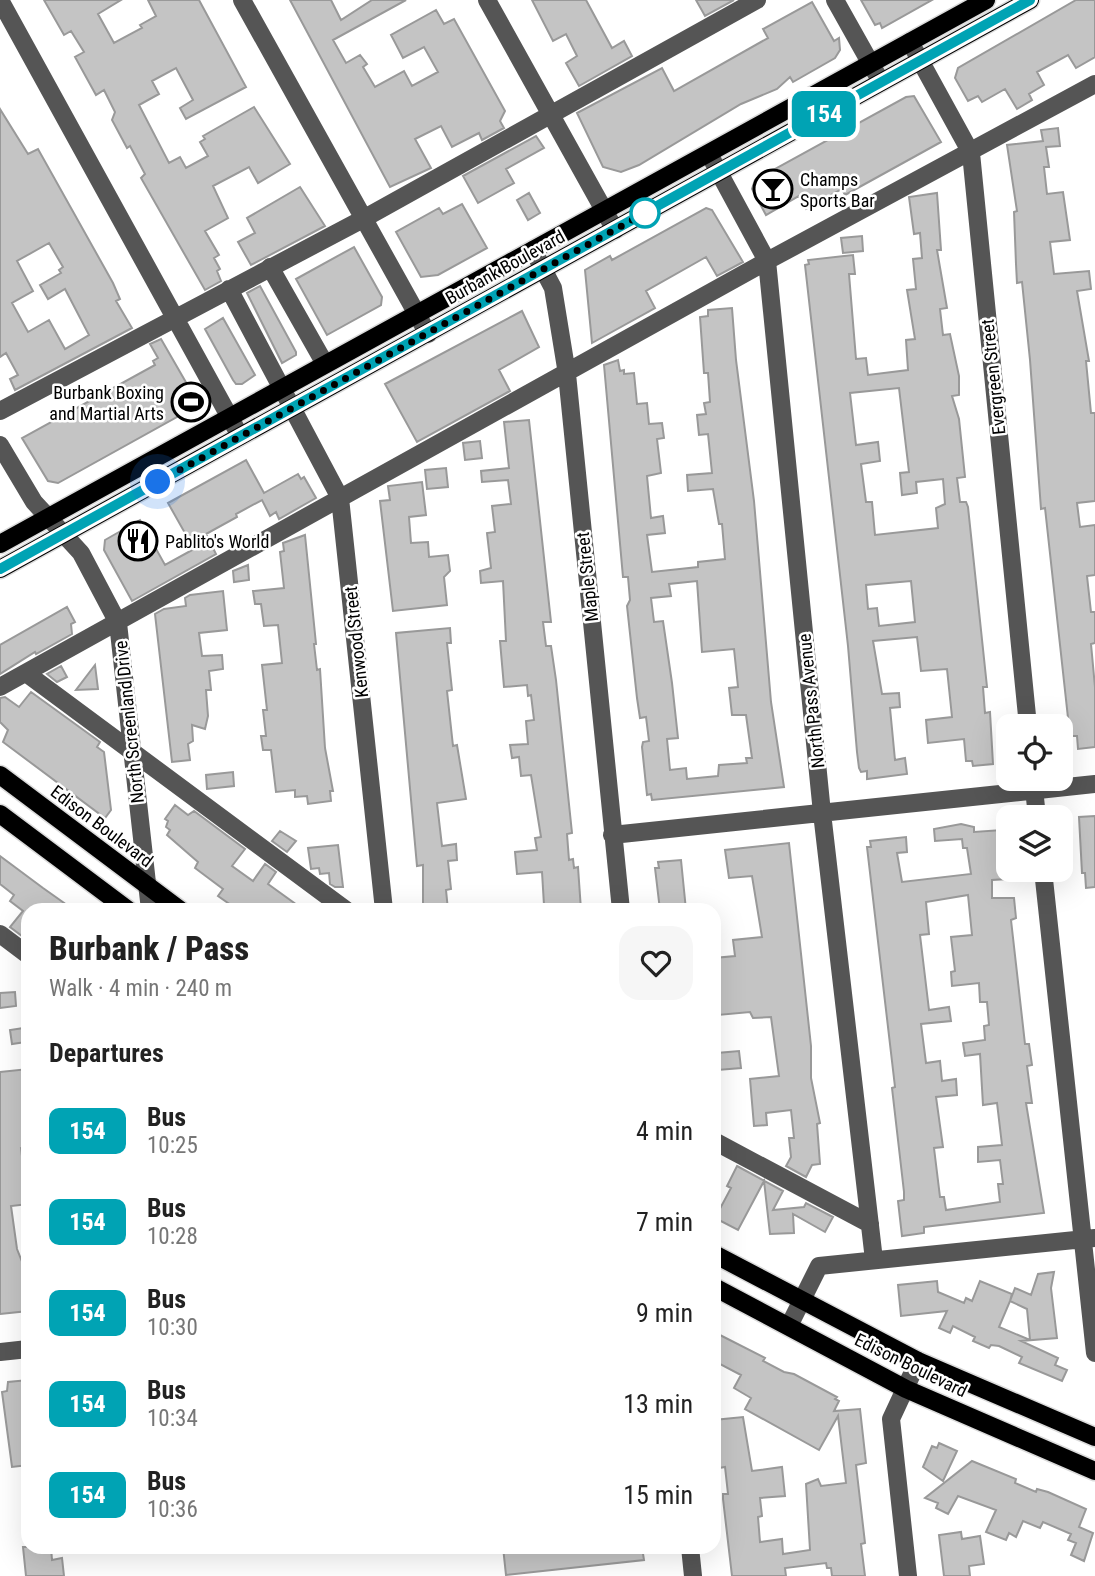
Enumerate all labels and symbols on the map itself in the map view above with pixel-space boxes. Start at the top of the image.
line badge: 154 [784,91,864,137]
bar icon: Champs Sports Bar [752,168,794,210]
place label: Champs Sports Bar [800,169,875,211]
unlabelled marker [630,198,660,228]
street label: Burbank Boulevard [442,226,568,308]
street label: Evergreen Street [976,318,1010,436]
sports icon: Burbank Boxing and Martial Arts [170,381,212,423]
place label: Burbank Boxing and Martial Arts [49,382,164,424]
your location [140,464,175,499]
restaurant icon: Pablito's World [117,520,159,562]
place label: Pablito's World [165,531,269,552]
street label: Maple Street [572,531,602,623]
street label: Kenwood Street [340,585,372,699]
street label: North Pass Avenue [793,633,829,769]
street label: North Screenland Drive [110,640,148,804]
street label: Edison Boulevard [47,781,157,871]
street label: Edison Boulevard [851,1329,971,1401]

